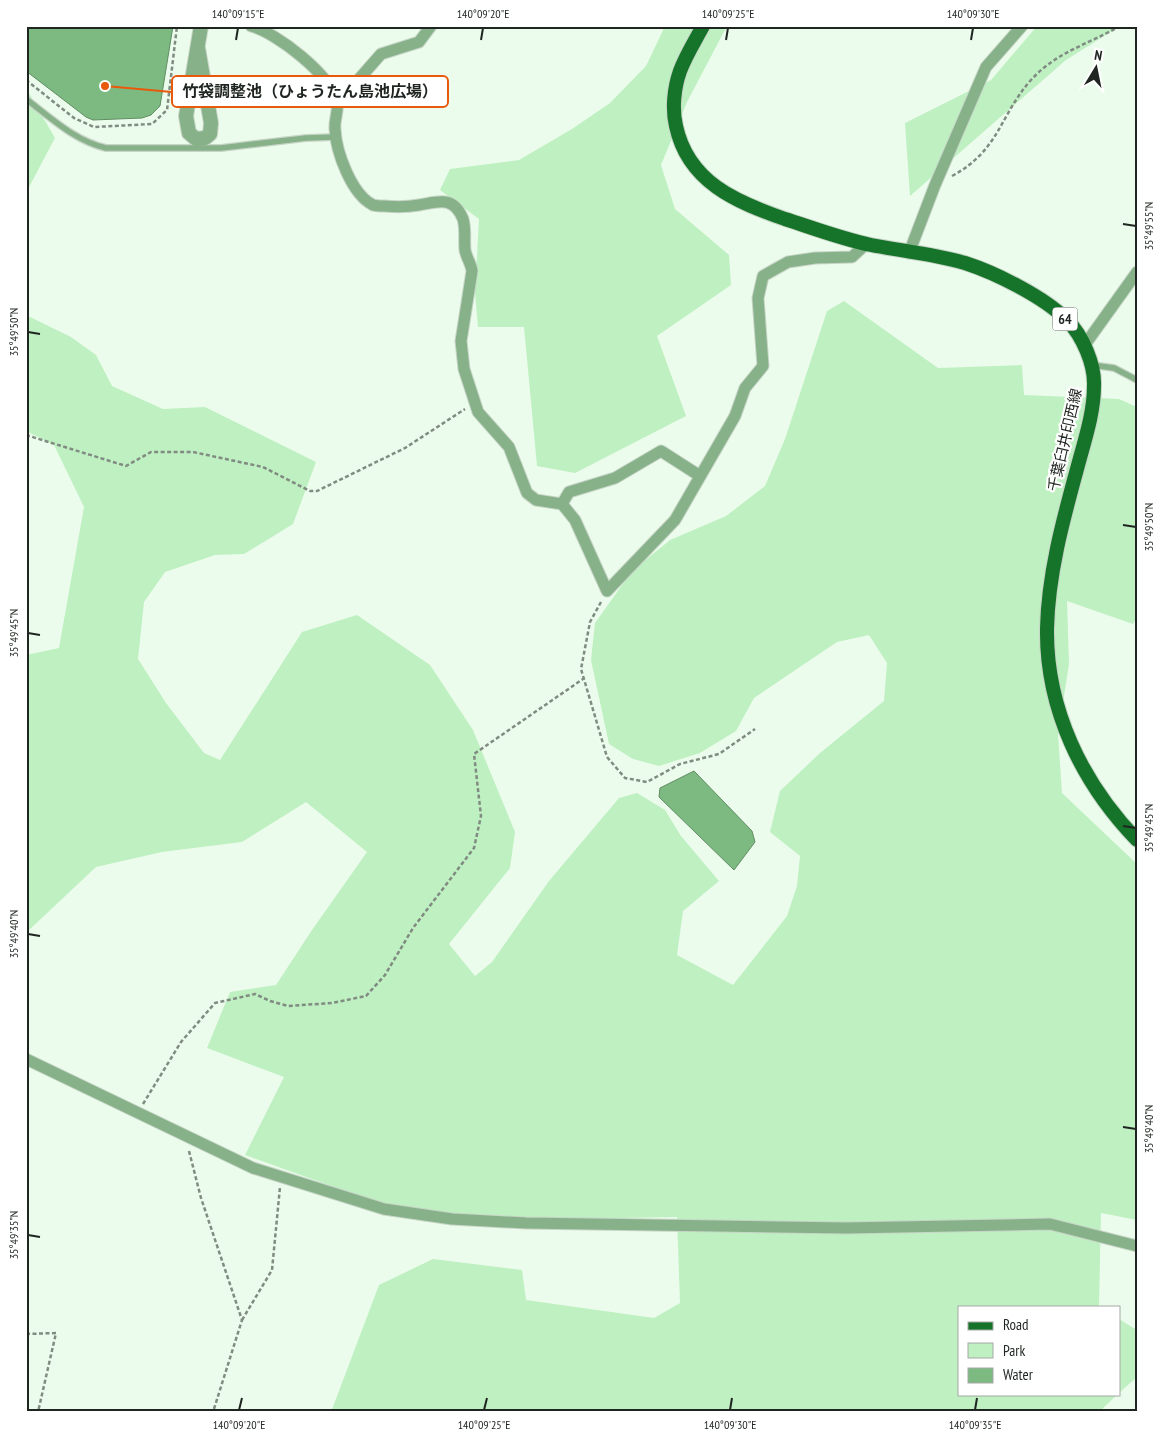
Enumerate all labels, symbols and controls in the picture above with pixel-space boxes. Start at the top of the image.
text: 140°09'15"E [212,6,264,21]
text: 140°09'20"E [457,6,509,21]
text: 140°09'25"E [702,6,754,21]
text: 140°09'30"E [947,6,999,21]
north arrow [1070,42,1120,92]
text: N [1093,46,1104,65]
callout: 竹袋調整池（ひょうたん島池広場） [172,76,448,107]
text: 竹袋調整池（ひょうたん島池広場） [182,81,438,101]
text: 35°49'55"N [1141,202,1156,250]
text: 35°49'50"N [6,308,21,356]
road number: 64 [1052,308,1078,330]
street label: 千葉臼井印西線 [1043,387,1086,493]
text: 35°49'50"N [1141,503,1156,551]
text: 35°49'45"N [6,609,21,657]
text: 35°49'45"N [1141,804,1156,852]
text: 35°49'40"N [6,910,21,958]
text: 35°49'40"N [1141,1105,1156,1153]
text: 35°49'35"N [6,1211,21,1259]
legend [958,1306,1120,1396]
text: Road [1003,1315,1029,1334]
text: Park [1003,1341,1025,1360]
text: Water [1003,1365,1034,1384]
text: 140°09'20"E [213,1417,265,1432]
text: 140°09'25"E [458,1417,510,1432]
text: 140°09'30"E [704,1417,756,1432]
text: 140°09'35"E [949,1417,1001,1432]

